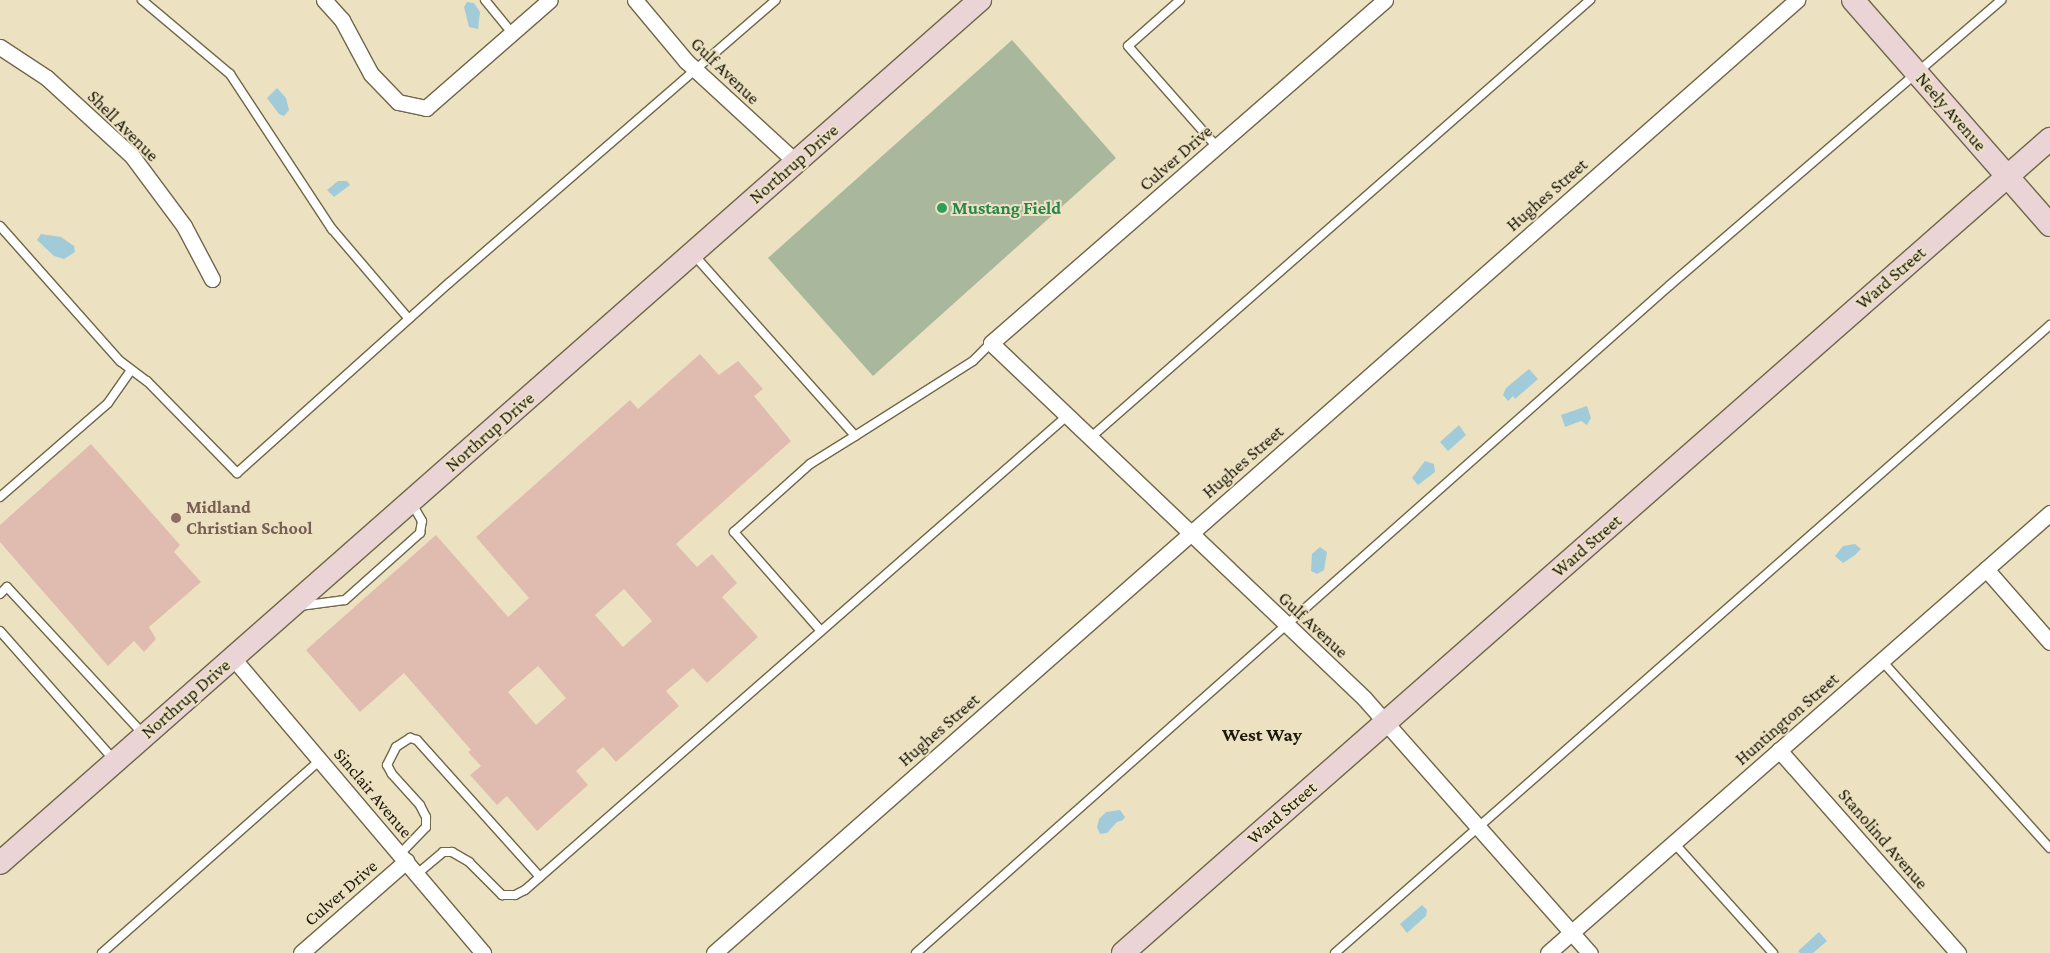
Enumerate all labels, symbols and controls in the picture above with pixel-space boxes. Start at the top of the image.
street label: Gulf Avenue [686,33,764,109]
street label: Neely Avenue [1911,68,1991,156]
street label: Shell Avenue [83,86,163,166]
street label: Northrup Drive [745,120,843,208]
street label: Culver Drive [1135,120,1217,196]
street label: Hughes Street [1502,154,1592,236]
place label: Mustang Field [952,197,1061,219]
marker: Mustang Field [936,202,948,214]
street label: Ward Street [1852,242,1930,314]
street label: Northrup Drive [441,388,539,476]
street label: Hughes Street [1198,421,1288,503]
place label: Midland Christian School [186,497,313,540]
street label: Ward Street [1548,510,1626,582]
marker: Midland Christian School [170,512,182,524]
street label: Gulf Avenue [1274,587,1352,663]
street label: Northrup Drive [137,655,235,743]
street label: Huntington Street [1731,668,1843,770]
street label: Hughes Street [894,689,984,771]
district label: West Way [1222,724,1302,746]
street label: Sinclair Avenue [329,744,417,842]
street label: Ward Street [1243,777,1321,849]
street label: Stanolind Avenue [1833,784,1933,894]
street label: Culver Drive [300,855,382,931]

